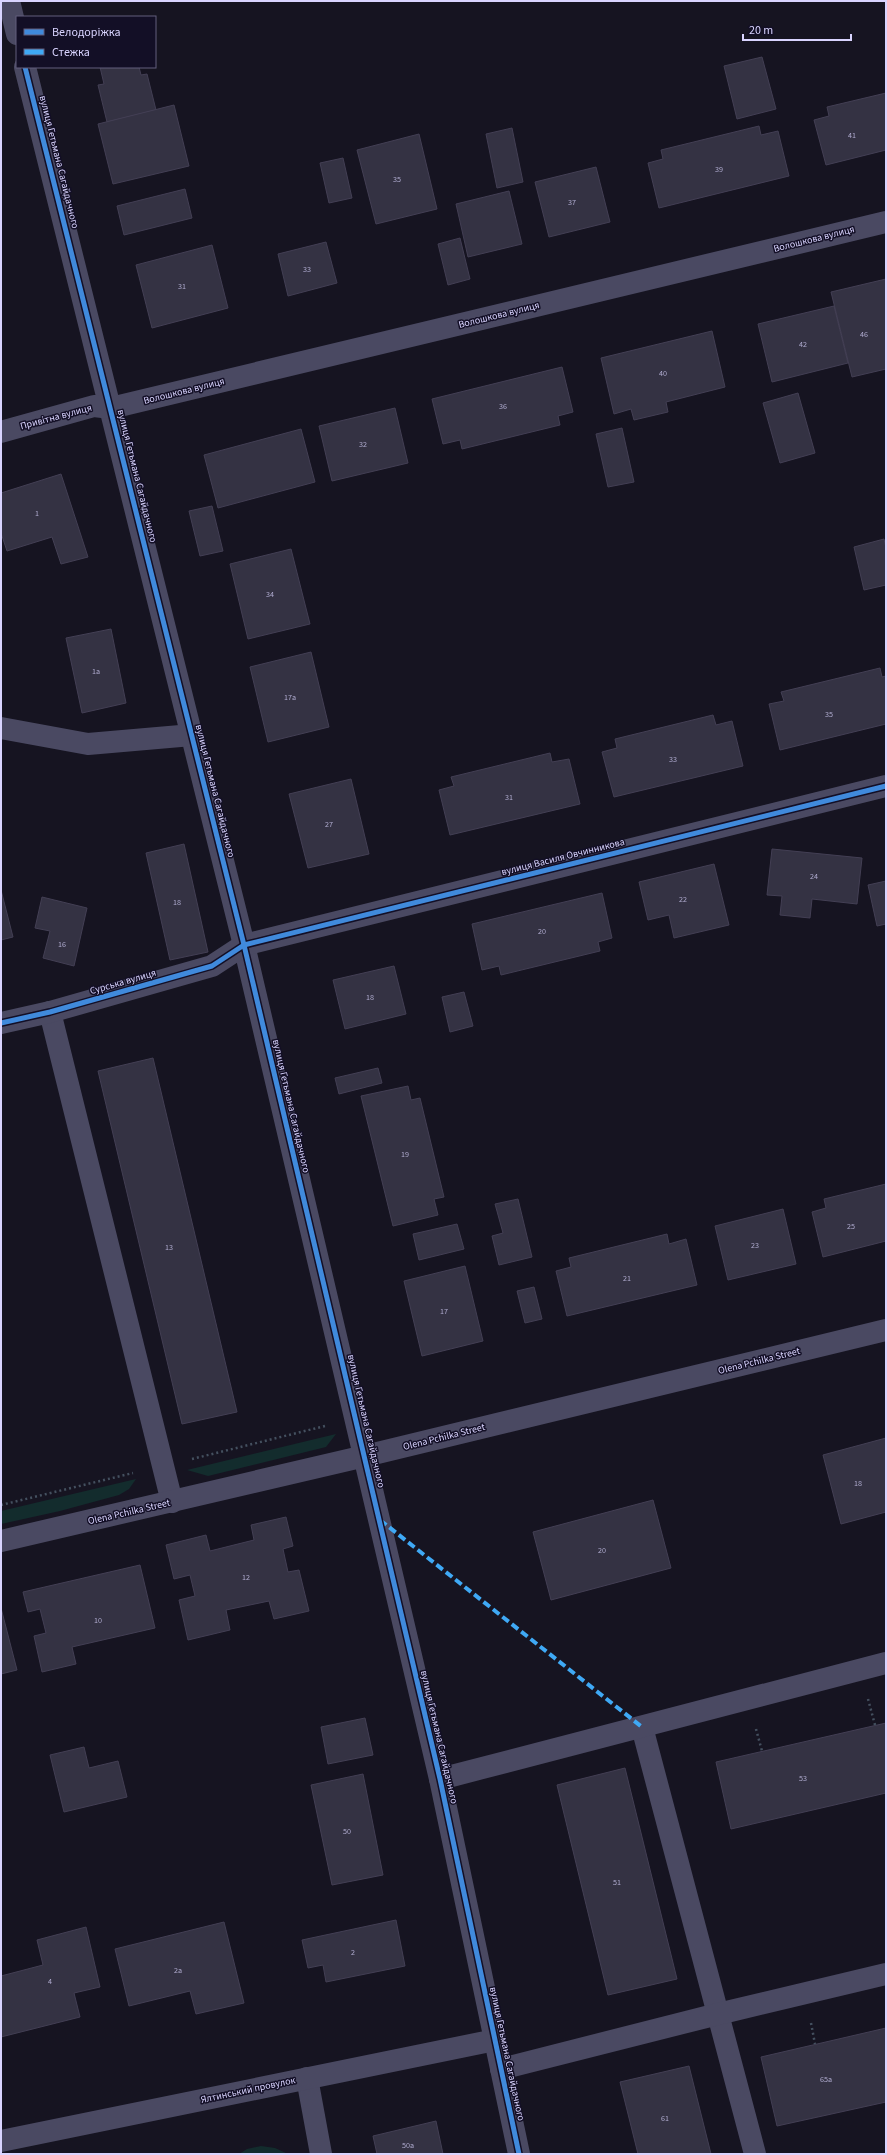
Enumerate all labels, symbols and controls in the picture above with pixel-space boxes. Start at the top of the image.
legend [16,16,156,68]
scale bar [743,16,851,42]
text: 20 m [749,22,773,39]
text: Велодоріжка [52,24,121,41]
text: Стежка [52,44,90,61]
street label: вулиця Гетьмана Сагайдачного [36,94,82,230]
house number: 41 [848,130,856,141]
house number: 39 [715,164,723,175]
house number: 35 [393,174,401,185]
house number: 37 [568,197,576,208]
street label: Волошкова вулиця [772,222,856,256]
house number: 33 [303,264,311,275]
house number: 31 [178,281,186,292]
street label: Волошкова вулиця [457,298,541,332]
house number: 46 [860,329,868,340]
house number: 42 [799,339,807,350]
house number: 40 [659,368,667,379]
street label: Волошкова вулиця [142,374,226,408]
street label: Привітна вулиця [19,401,93,433]
house number: 36 [499,401,507,412]
street label: вулиця Гетьмана Сагайдачного [114,408,160,544]
house number: 32 [359,439,367,450]
house number: 1 [35,508,39,519]
house number: 34 [266,589,274,600]
house number: 1а [92,666,100,677]
house number: 17а [284,692,296,703]
house number: 35 [825,709,833,720]
street label: вулиця Гетьмана Сагайдачного [192,723,238,859]
house number: 33 [669,754,677,765]
house number: 31 [505,792,513,803]
house number: 27 [325,819,333,830]
street label: вулиця Василя Овчинникова [500,835,626,879]
house number: 24 [810,871,818,882]
house number: 22 [679,894,687,905]
house number: 18 [173,897,181,908]
house number: 20 [538,926,546,937]
house number: 16 [58,939,66,950]
street label: Сурська вулиця [88,966,158,998]
house number: 18 [366,992,374,1003]
street label: вулиця Гетьмана Сагайдачного [269,1038,313,1174]
house number: 19 [401,1149,409,1160]
house number: 25 [847,1221,855,1232]
house number: 23 [751,1240,759,1251]
house number: 13 [165,1242,173,1253]
house number: 21 [623,1273,631,1284]
house number: 17 [440,1306,448,1317]
street label: Olena Pchilka Street [717,1344,802,1378]
street label: вулиця Гетьмана Сагайдачного [344,1353,388,1489]
street label: Olena Pchilka Street [402,1420,487,1454]
house number: 18 [854,1478,862,1489]
street label: Olena Pchilka Street [86,1496,172,1528]
house number: 20 [598,1545,606,1556]
house number: 12 [242,1572,250,1583]
house number: 10 [94,1615,102,1626]
street label: вулиця Гетьмана Сагайдачного [417,1669,461,1805]
house number: 53 [799,1773,807,1784]
house number: 50 [343,1826,351,1837]
house number: 51 [613,1877,621,1888]
house number: 2 [351,1947,355,1958]
house number: 2а [174,1965,182,1976]
house number: 4 [48,1976,52,1987]
street label: вулиця Гетьмана Сагайдачного [486,1986,528,2122]
street label: Ялтинський провулок [199,2073,297,2107]
house number: 65а [820,2074,832,2085]
house number: 61 [661,2113,669,2124]
house number: 50а [402,2140,414,2151]

